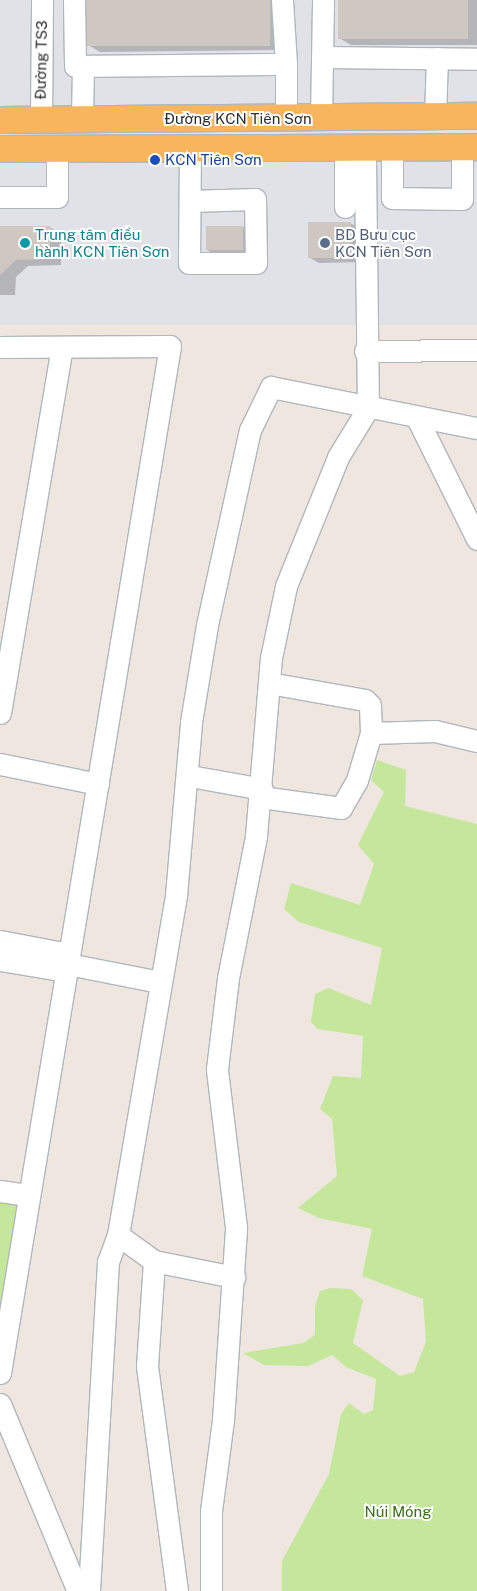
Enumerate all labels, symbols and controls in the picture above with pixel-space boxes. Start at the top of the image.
street label: Đường TS3 [31,20,51,100]
street label: Đường KCN Tiên Sơn [164,110,312,128]
place label: KCN Tiên Sơn [165,151,262,169]
marker: KCN Tiên Sơn [149,154,161,166]
place label: Trung tâm điều hành KCN Tiên Sơn [35,225,170,260]
place label: BD Bưu cục KCN Tiên Sơn [335,225,432,260]
marker: Trung tâm điều hành KCN Tiên Sơn [19,237,31,249]
marker: BD Bưu cục KCN Tiên Sơn [319,237,331,249]
park label: Núi Móng [364,1503,432,1521]

